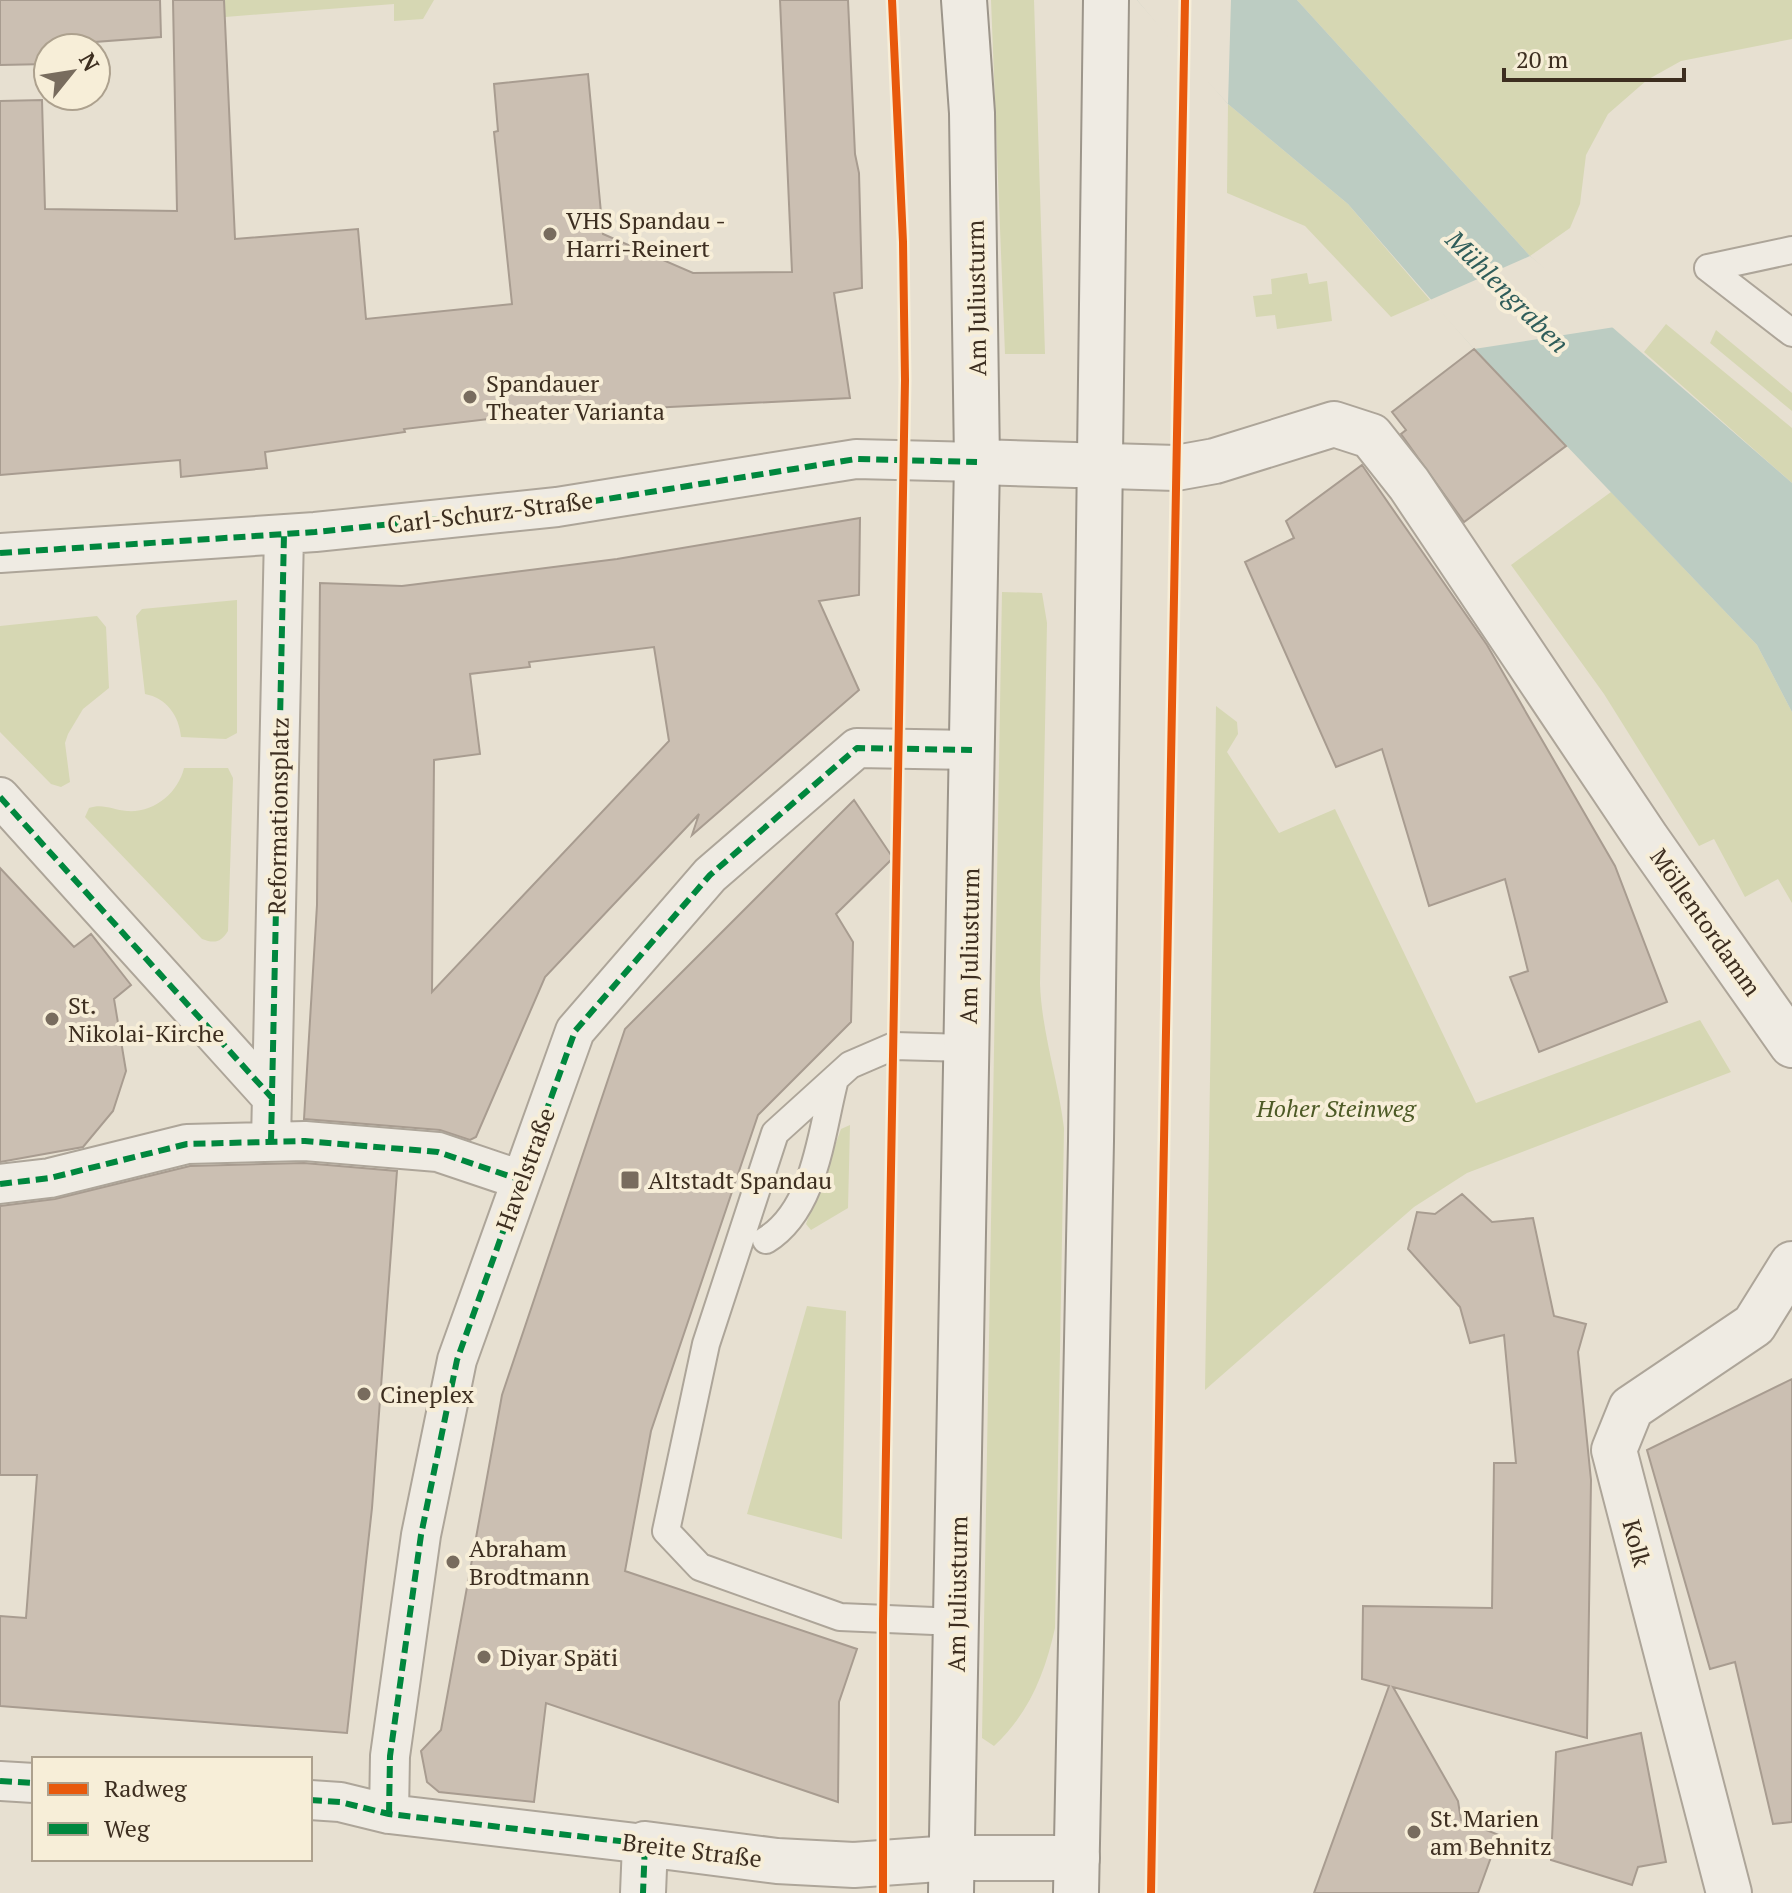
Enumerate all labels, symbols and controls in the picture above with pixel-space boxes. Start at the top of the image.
north arrow [32,32,112,112]
scale bar [1504,32,1684,82]
text: 20 m [1516,43,1568,75]
text: N [73,47,107,76]
place label: VHS Spandau - Harri-Reinert [566,204,726,264]
street label: Am Juliusturm [959,219,993,376]
water label: Mühlengraben [1439,222,1577,360]
marker: VHS Spandau - Harri-Reinert [541,225,559,243]
place label: Spandauer Theater Varianta [486,367,665,427]
marker: Spandauer Theater Varianta [461,388,479,406]
street label: Carl-Schurz-Straße [385,483,595,541]
street label: Reformationsplatz [260,717,296,915]
street label: Möllentordamm [1643,842,1769,1002]
street label: Am Juliusturm [952,867,986,1024]
place label: St. Nikolai-Kirche [68,989,224,1049]
marker: St. Nikolai-Kirche [43,1010,61,1028]
park label: Hoher Steinweg [1256,1092,1417,1124]
street label: Havelstraße [488,1103,562,1235]
place label: Altstadt Spandau [648,1164,832,1196]
marker: Altstadt Spandau [619,1169,641,1191]
place label: Cineplex [380,1378,474,1410]
marker: Cineplex [355,1385,373,1403]
street label: Am Juliusturm [940,1515,974,1672]
street label: Kolk [1615,1516,1659,1571]
place label: Abraham Brodtmann [469,1532,590,1592]
marker: Abraham Brodtmann [444,1553,462,1571]
place label: Diyar Späti [500,1641,618,1673]
marker: Diyar Späti [475,1648,493,1666]
legend [32,1757,312,1861]
text: Radweg [104,1772,187,1804]
place label: St. Marien am Behnitz [1430,1802,1552,1862]
text: Weg [104,1812,150,1844]
marker: St. Marien am Behnitz [1405,1823,1423,1841]
street label: Breite Straße [620,1826,764,1874]

